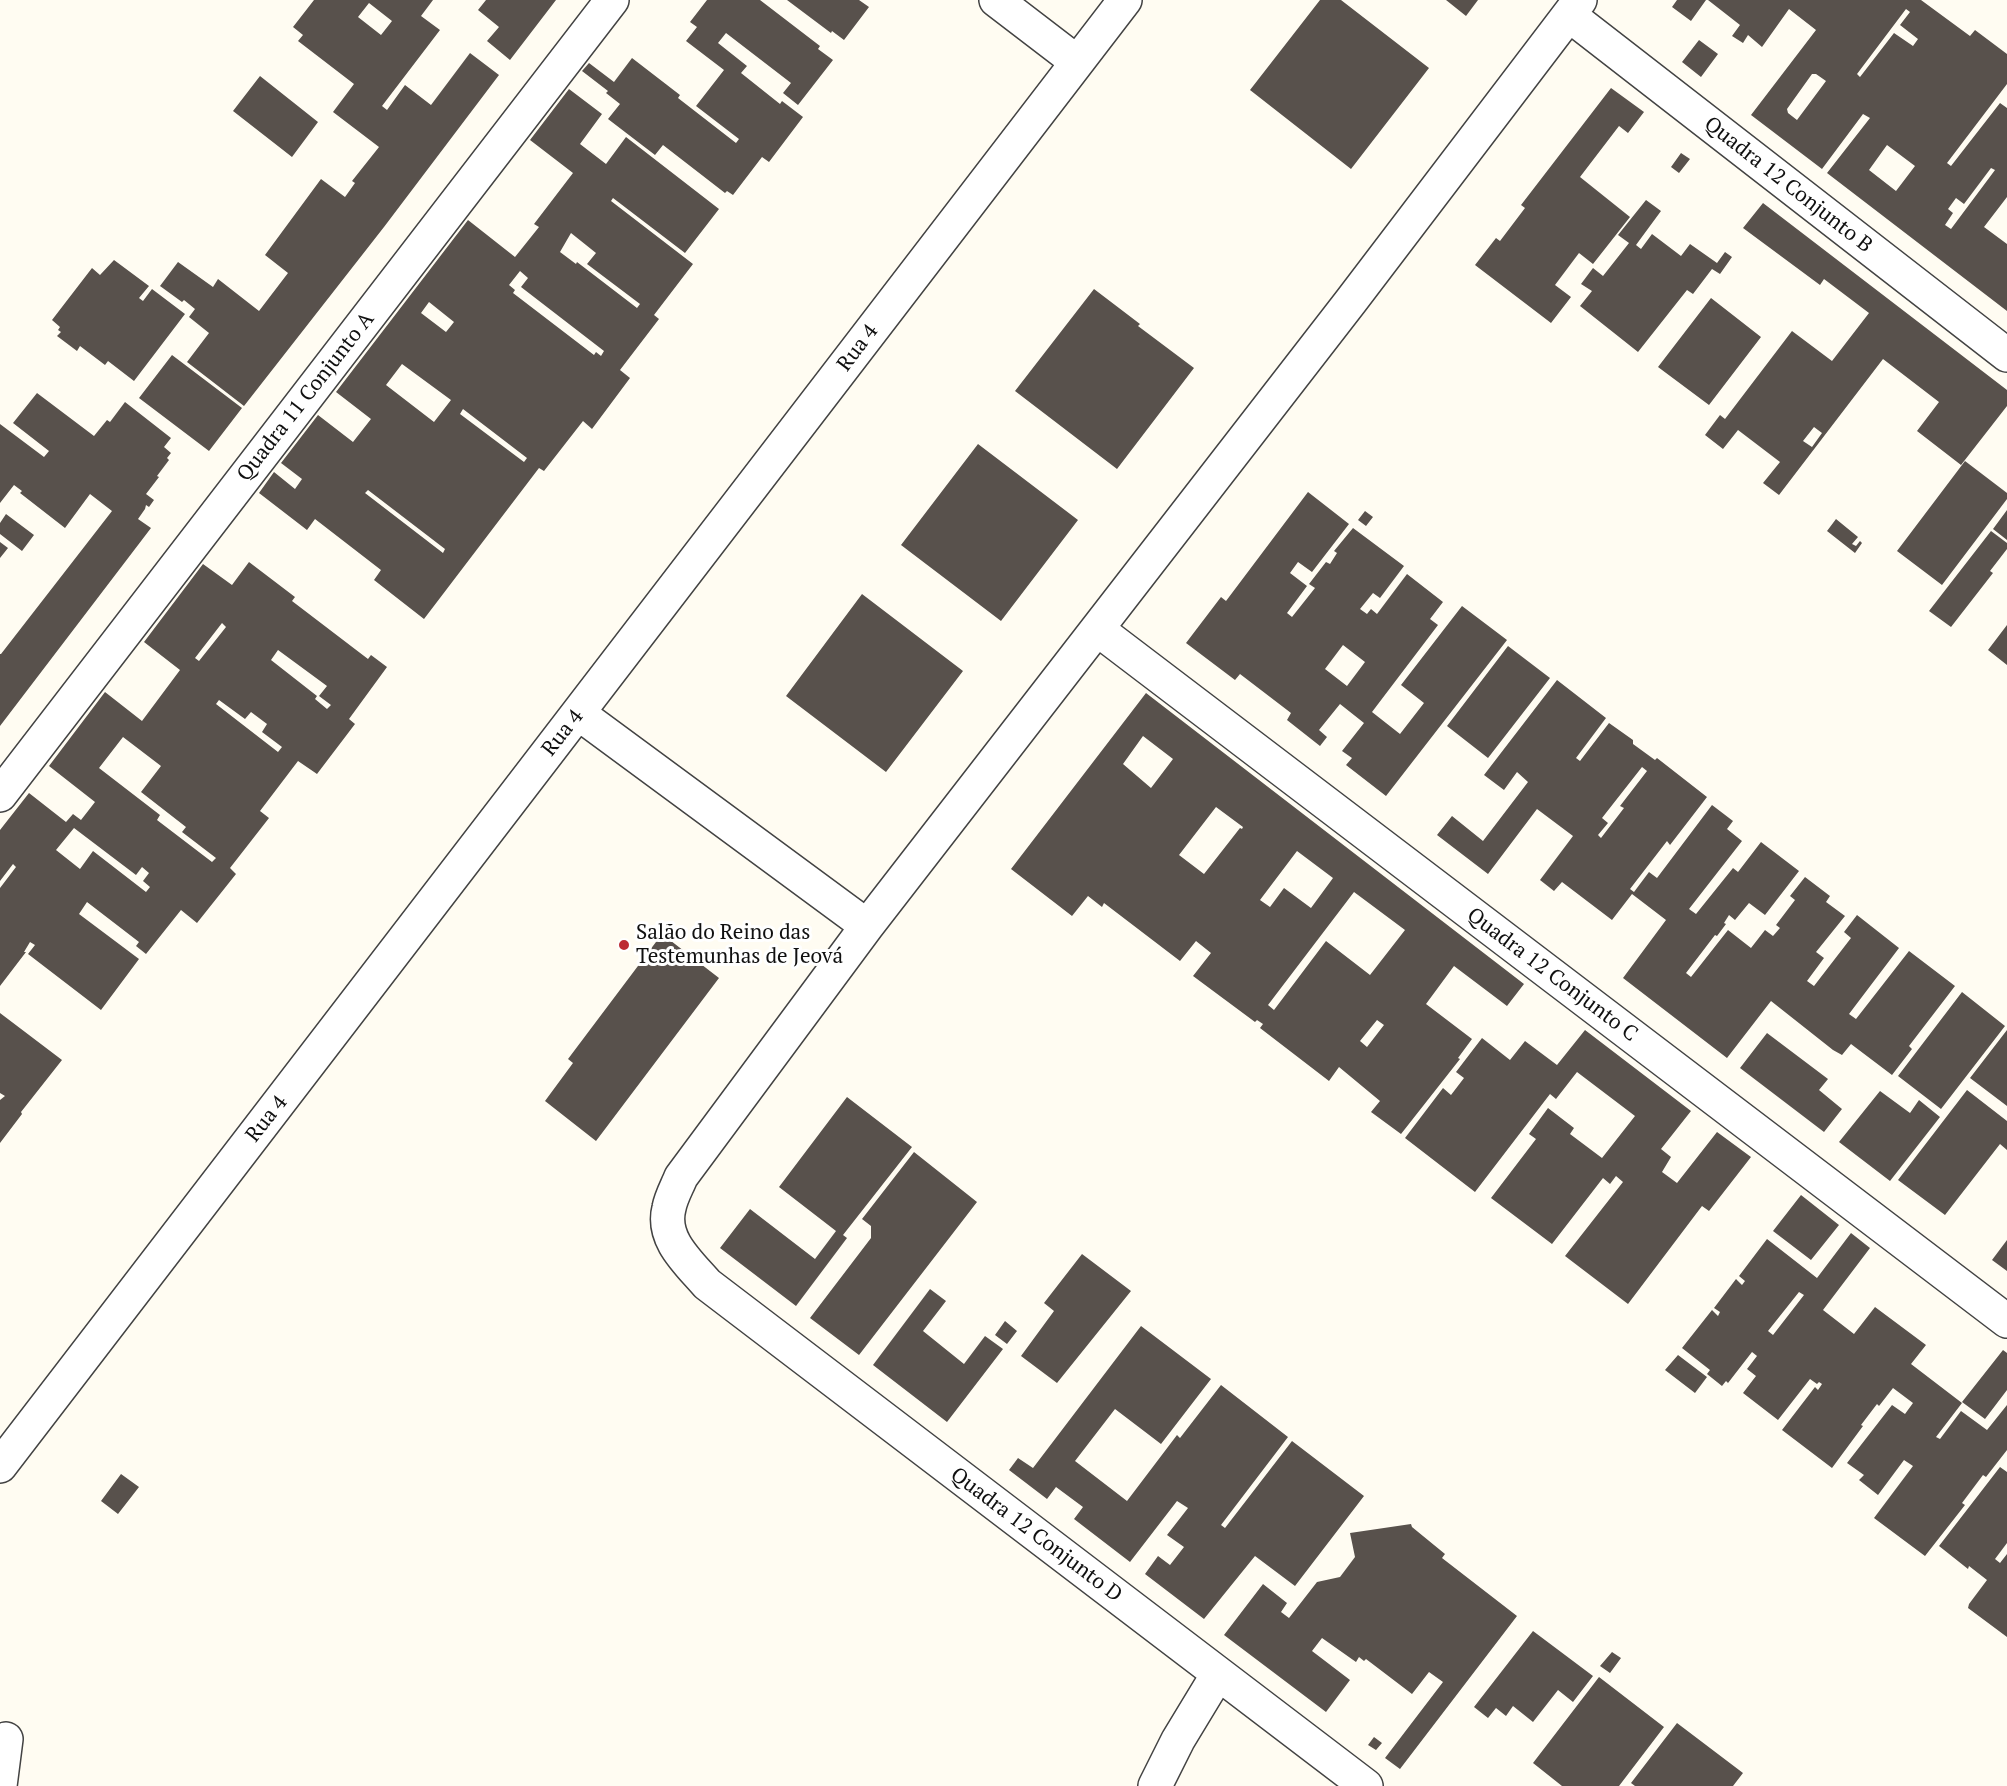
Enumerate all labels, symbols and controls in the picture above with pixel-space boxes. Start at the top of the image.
street label: Quadra 12 Conjunto B [1699,112,1877,258]
street label: Quadra 11 Conjunto A [232,307,380,487]
street label: Rua 4 [832,320,884,376]
street label: Rua 4 [537,705,589,761]
street label: Quadra 12 Conjunto C [1462,903,1642,1047]
place label: Salão do Reino das Testemunhas de Jeová [636,920,843,970]
marker: Salão do Reino das Testemunhas de Jeová [617,938,631,952]
street label: Rua 4 [241,1091,293,1147]
street label: Quadra 12 Conjunto D [945,1462,1127,1608]

